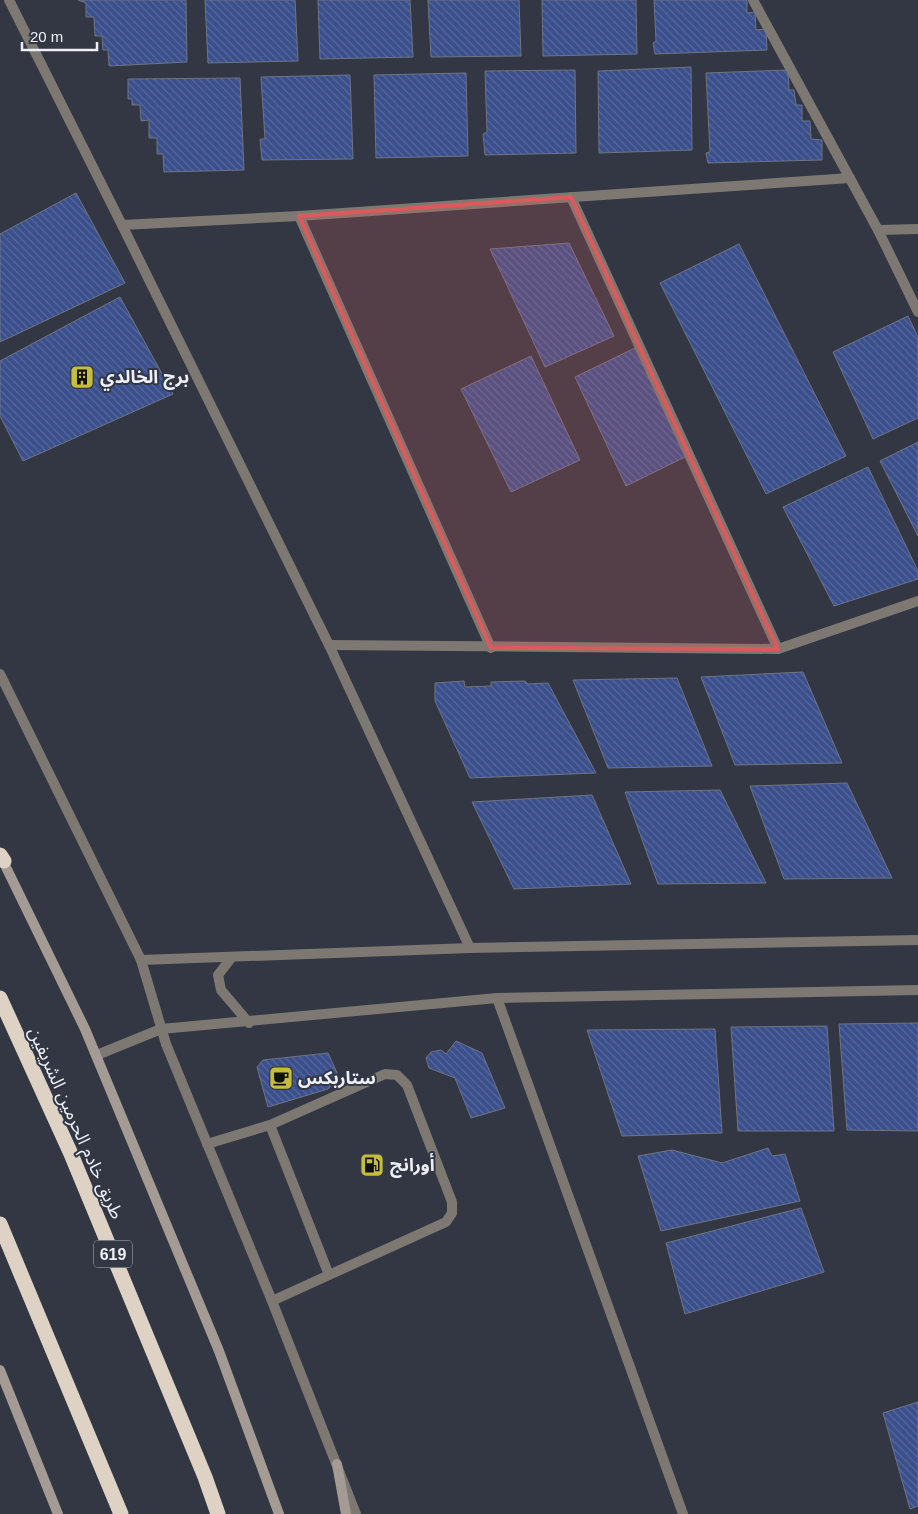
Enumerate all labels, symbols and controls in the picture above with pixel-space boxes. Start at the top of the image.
scale bar [22,20,98,52]
text: 20 m [30,28,63,45]
building icon: برج الخالدي [69,364,95,390]
place label: برج الخالدي [100,367,189,391]
street label: طريق خادم الحرمين الشريفين [21,1024,127,1224]
cafe icon: ستاربكس [268,1065,294,1091]
place label: ستاربكس [298,1068,376,1089]
fuel station icon: أورانج [359,1152,385,1178]
place label: أورانج [390,1152,435,1178]
road number: 619 [94,1240,132,1268]

